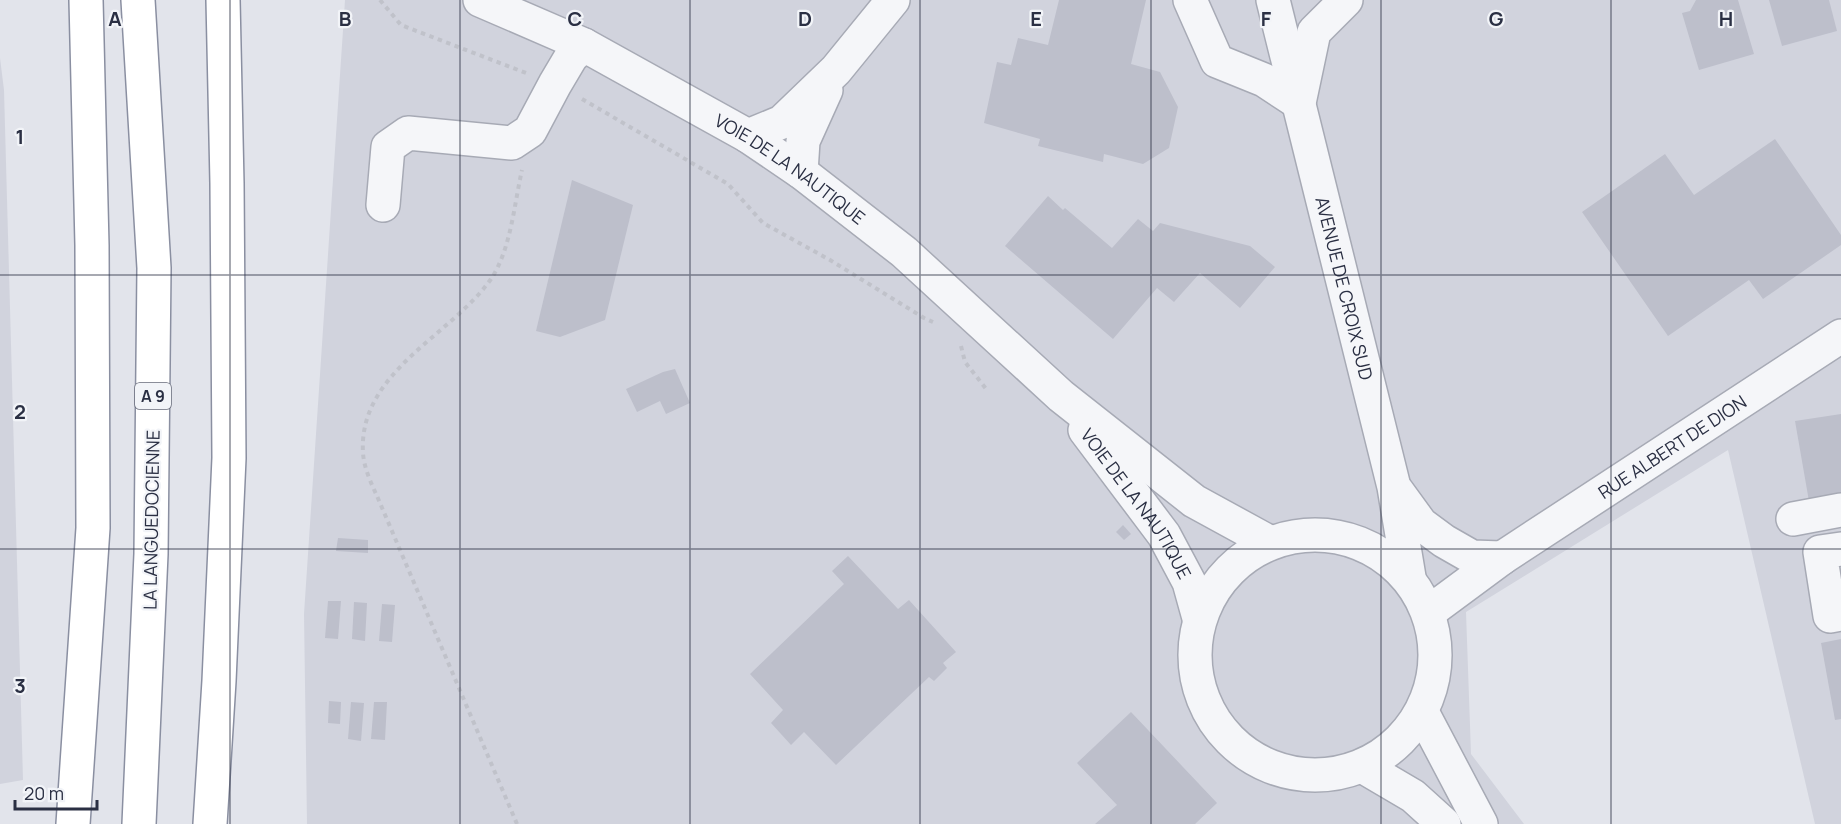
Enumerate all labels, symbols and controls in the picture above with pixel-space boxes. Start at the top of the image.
text: A [108,5,122,32]
text: B [339,5,352,32]
text: C [568,5,582,32]
text: D [798,5,812,32]
text: E [1030,5,1042,32]
text: F [1261,5,1272,32]
text: G [1489,5,1504,32]
text: H [1719,5,1733,32]
street label: VOIE DE LA NAUTIQUE [710,108,870,230]
text: 1 [16,123,24,150]
street label: AVENUE DE CROIX SUD [1310,194,1379,382]
road number: A 9 [135,383,171,409]
street label: RUE ALBERT DE DION [1593,389,1751,504]
text: 2 [14,398,26,425]
street label: VOIE DE LA NAUTIQUE [1076,423,1197,583]
street label: LA LANGUEDOCIENNE [137,430,165,610]
text: 3 [14,672,26,699]
scale bar [15,773,98,811]
text: 20 m [24,781,64,805]

